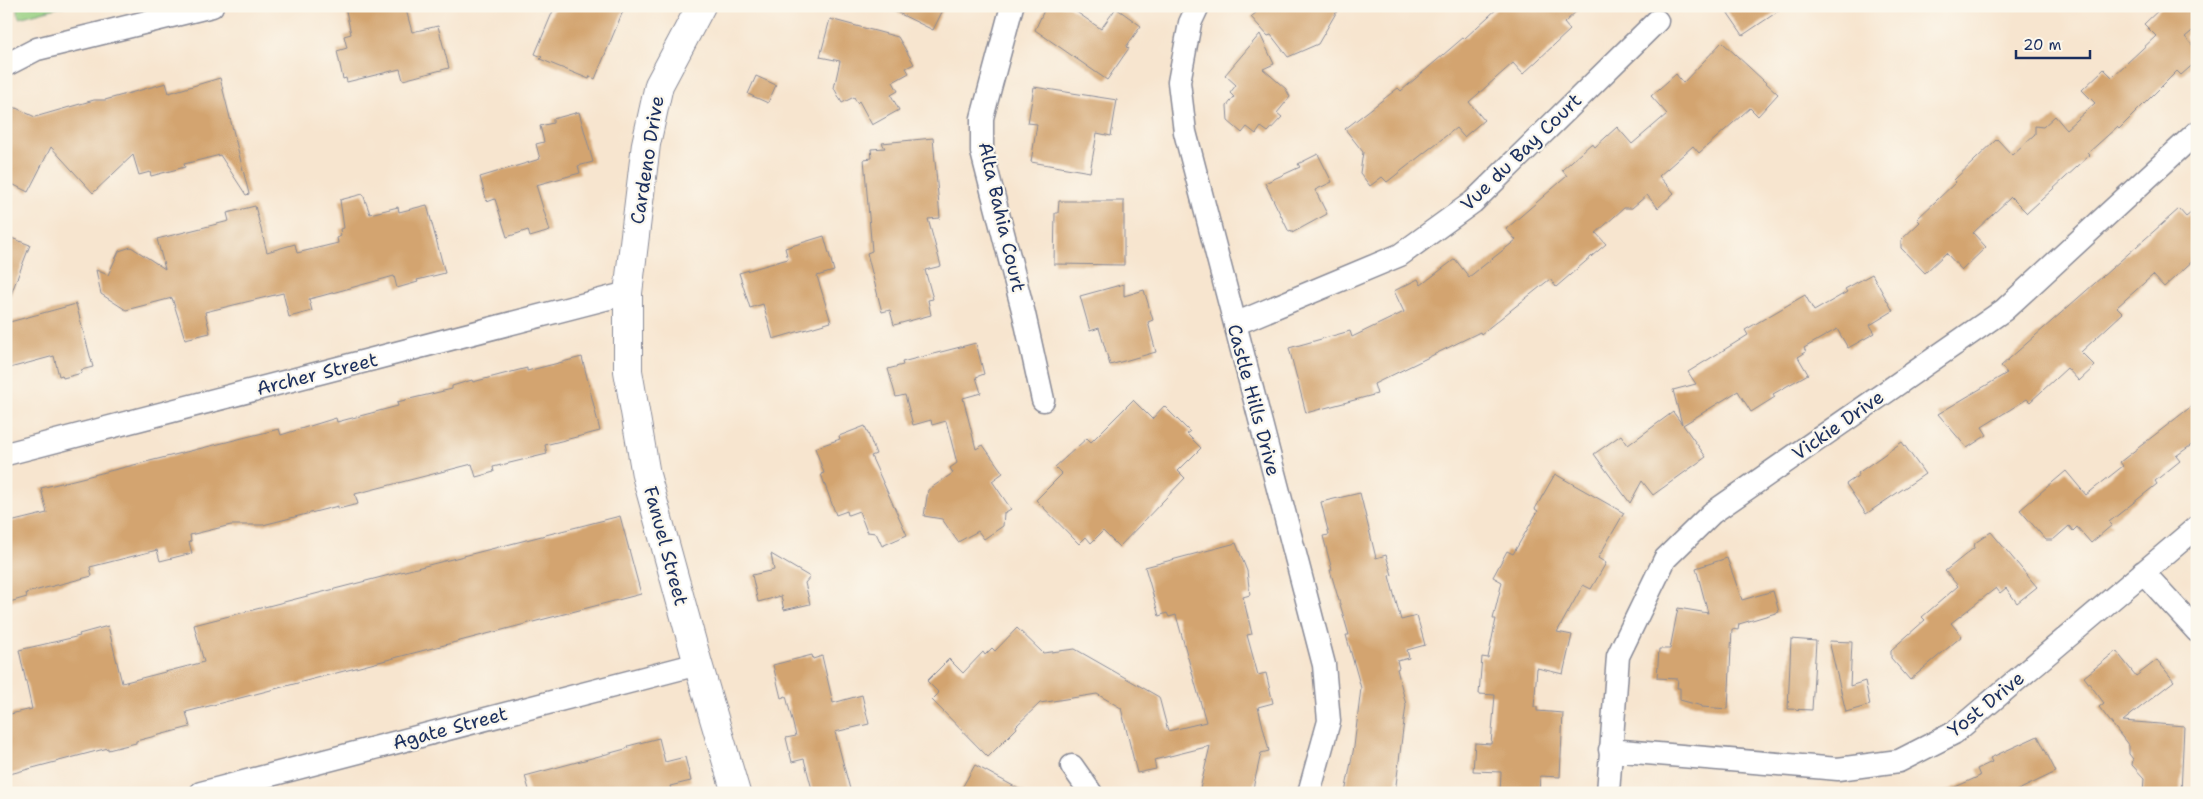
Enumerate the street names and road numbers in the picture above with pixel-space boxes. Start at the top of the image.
street label: Vue du Bay Court [1455,88,1587,216]
street label: Cardeno Drive [625,94,669,226]
street label: Alta Bahia Court [973,139,1031,295]
street label: Castle Hills Drive [1222,321,1286,479]
street label: Archer Street [254,347,380,401]
street label: Vickie Drive [1787,384,1889,466]
street label: Fanuel Street [638,484,694,608]
street label: Yost Drive [1943,666,2029,742]
street label: Agate Street [390,701,510,755]

